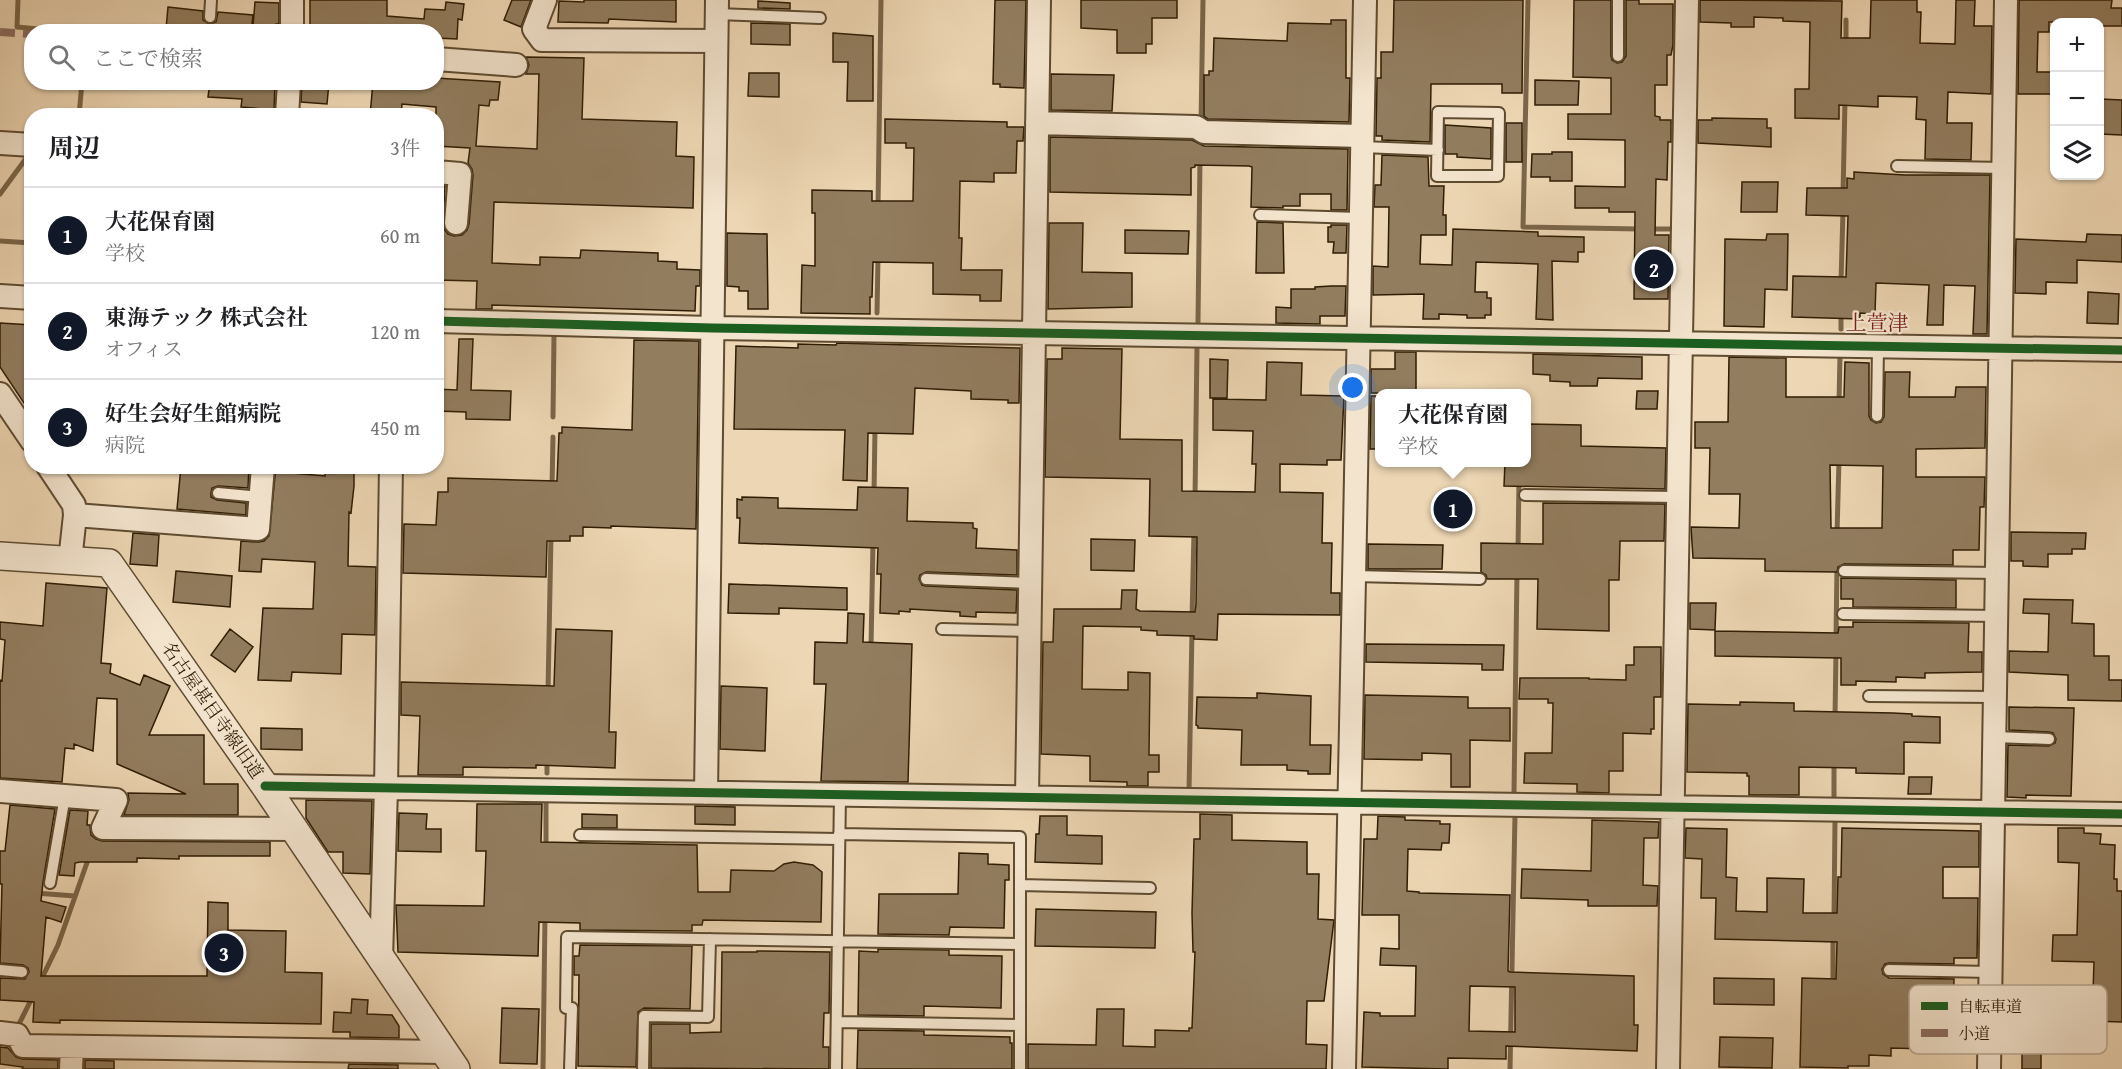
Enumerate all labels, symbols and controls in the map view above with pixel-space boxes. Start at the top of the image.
map controls [2050,18,2104,180]
button: + [2050,18,2104,72]
search box [24,24,444,90]
icon: search [45,41,78,74]
text: ここで検索 [93,42,203,74]
button: − [2050,72,2104,126]
button: layers [2050,126,2104,180]
text: 周辺 [48,128,100,167]
text: 3件 [390,133,420,162]
text: 大花保育園 [105,205,215,237]
text: 1 [62,221,73,250]
text: 60 m [380,221,420,250]
text: 学校 [105,238,145,267]
pin: 2 [1634,246,1674,292]
text: 東海テック 株式会社 [105,301,308,333]
district label: 上萱津 [1846,307,1909,338]
text: 2 [62,317,73,346]
text: 120 m [370,317,420,346]
text: オフィス [105,334,183,363]
your location [1338,373,1367,402]
popup [1375,389,1531,467]
text: 好生会好生館病院 [105,397,281,429]
text: 大花保育園 [1398,398,1508,430]
text: 3 [62,413,73,442]
text: 450 m [370,413,420,442]
text: 病院 [105,430,145,459]
text: 学校 [1398,431,1438,460]
pin: 1 [1434,486,1472,532]
street label: 名古屋甚目寺線旧道 [155,636,271,784]
pin: 3 [204,930,244,976]
legend [1909,985,2107,1054]
text: 自転車道 [1958,994,2022,1018]
text: 小道 [1958,1021,1990,1045]

